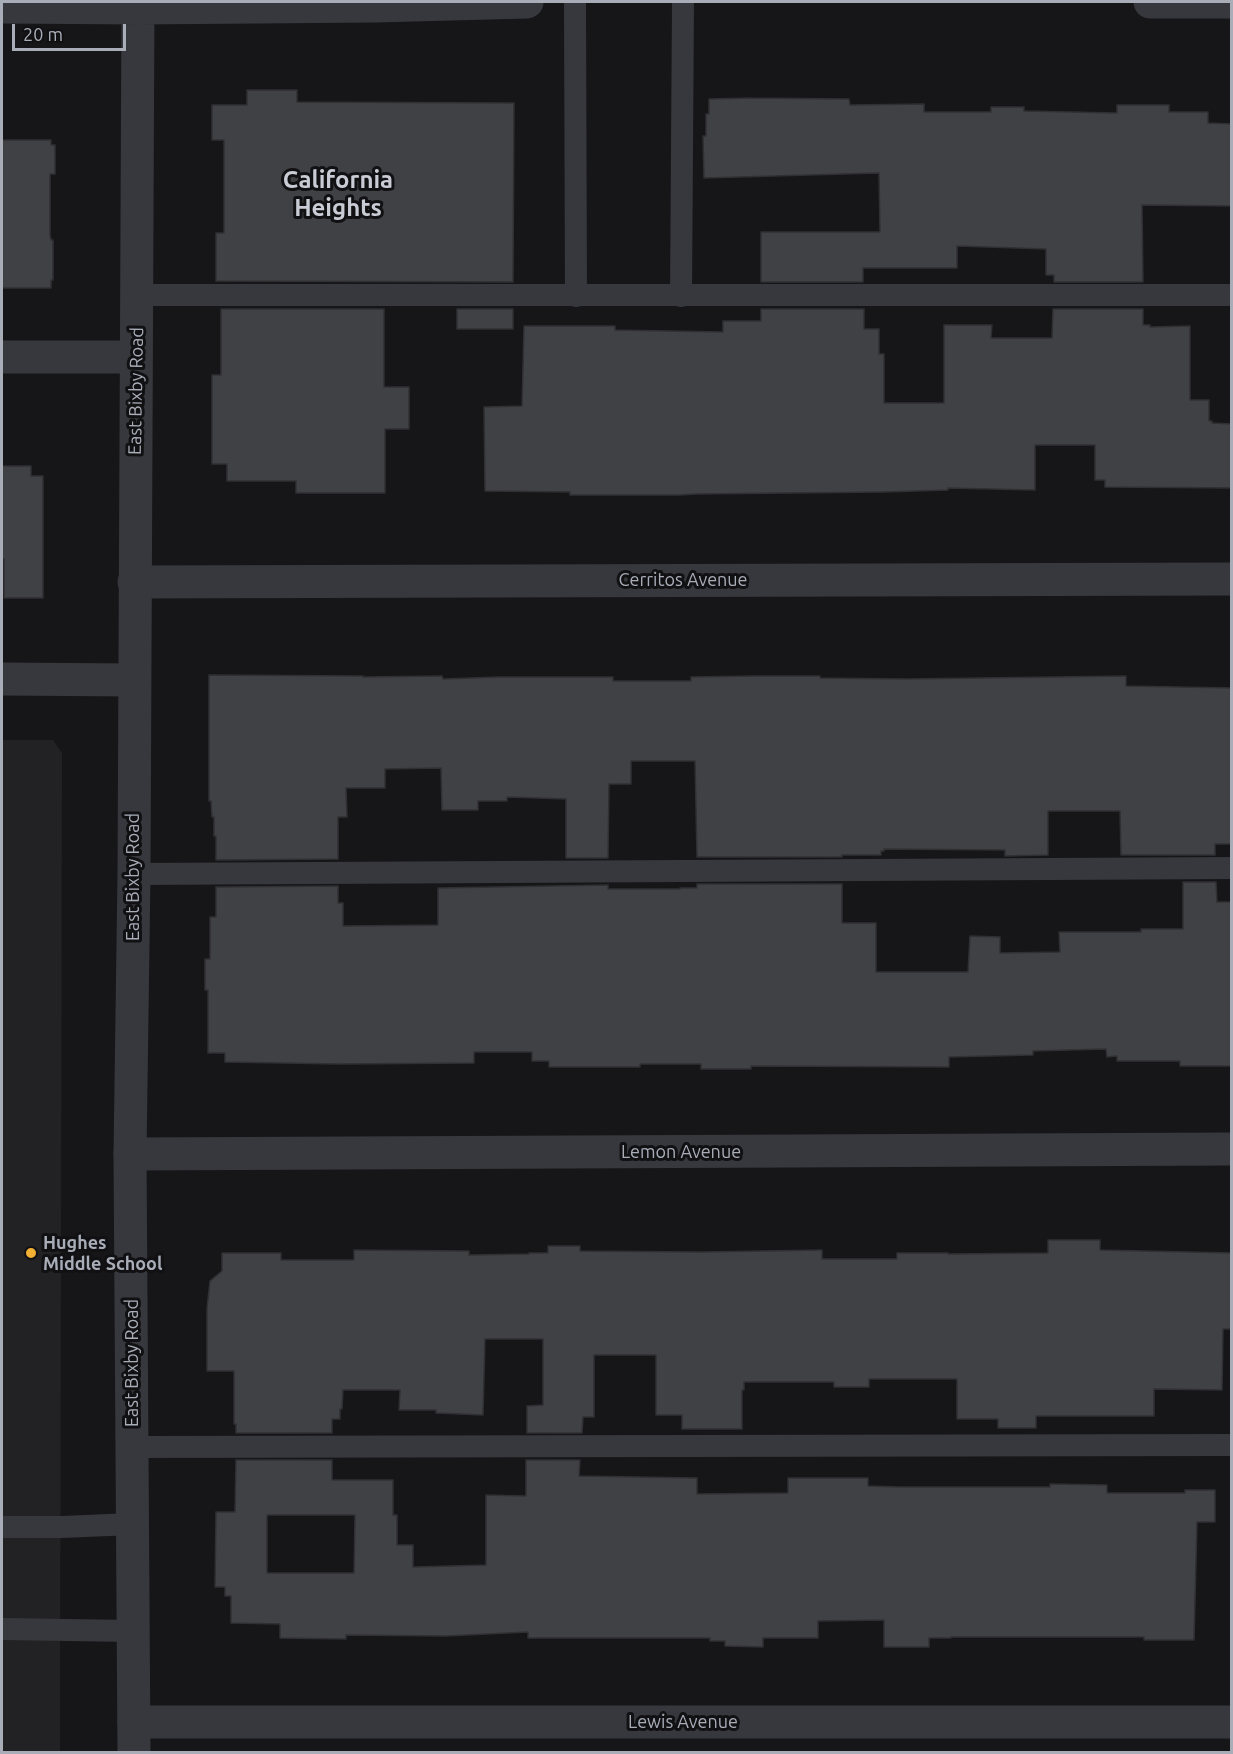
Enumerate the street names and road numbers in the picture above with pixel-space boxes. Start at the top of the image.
street label: East Bixby Road [124,327,148,455]
street label: Cerritos Avenue [618,569,748,591]
street label: East Bixby Road [122,813,144,941]
street label: Lemon Avenue [621,1141,741,1163]
street label: East Bixby Road [121,1299,143,1427]
street label: Lewis Avenue [628,1711,738,1733]

